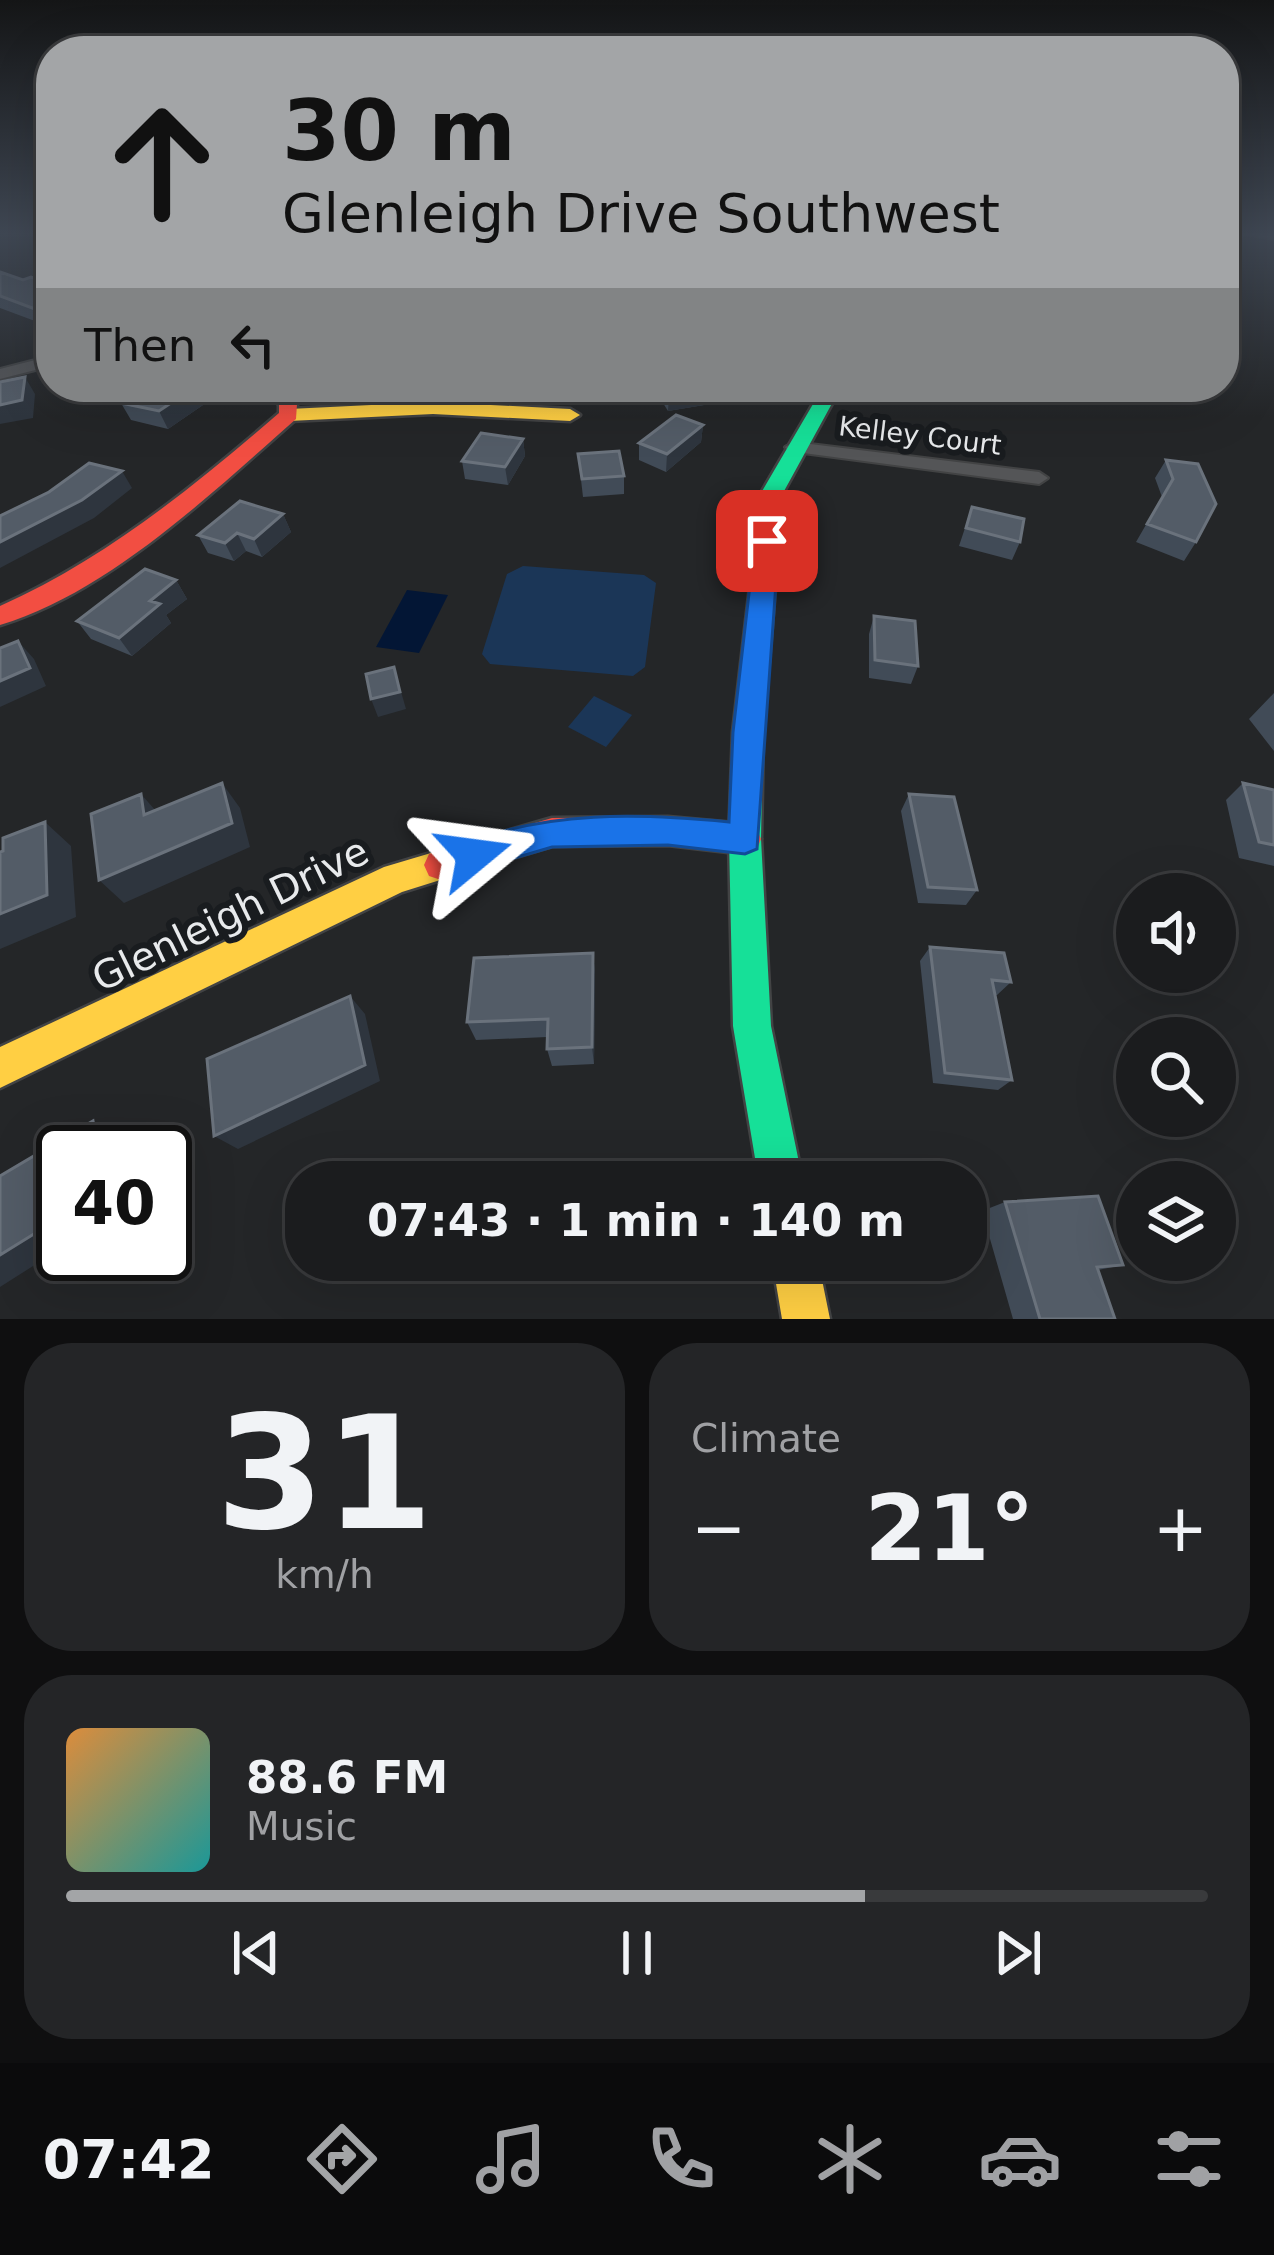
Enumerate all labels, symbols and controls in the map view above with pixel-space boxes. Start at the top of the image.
text: 30 m [282,82,516,180]
icon: ahead [84,84,240,240]
text: Glenleigh Drive Southwest [282,182,1000,245]
icon: left [220,312,286,378]
text: Then [84,319,196,372]
street label: Kelley Court [837,410,1003,461]
pin [716,490,818,592]
icon: arrive [734,508,800,574]
position arrow [411,792,537,918]
street label: Glenleigh Drive [85,828,375,1001]
map controls [1116,873,1236,1281]
button: sound [1116,873,1236,993]
button: search [1116,1017,1236,1137]
speed limit sign: 40 [36,1125,192,1281]
button: layers [1116,1161,1236,1281]
text: 07:43 · 1 min · 140 m [367,1194,905,1247]
text: 31 [216,1383,433,1565]
text: Climate [691,1416,841,1461]
text: 21° [864,1476,1035,1581]
text: − [691,1490,746,1567]
text: + [1153,1490,1208,1567]
text: km/h [275,1552,374,1597]
text: 88.6 FM [246,1751,448,1804]
text: Music [246,1804,357,1849]
icon: previous [223,1920,289,1986]
icon: pause [604,1920,670,1986]
icon: next [985,1920,1051,1986]
icon: directions [300,2117,384,2201]
icon: music [469,2117,553,2201]
icon: phone [639,2117,723,2201]
icon: climate [808,2117,892,2201]
icon: car [978,2117,1062,2201]
icon: filters [1147,2117,1231,2201]
text: 07:42 [43,2128,215,2191]

